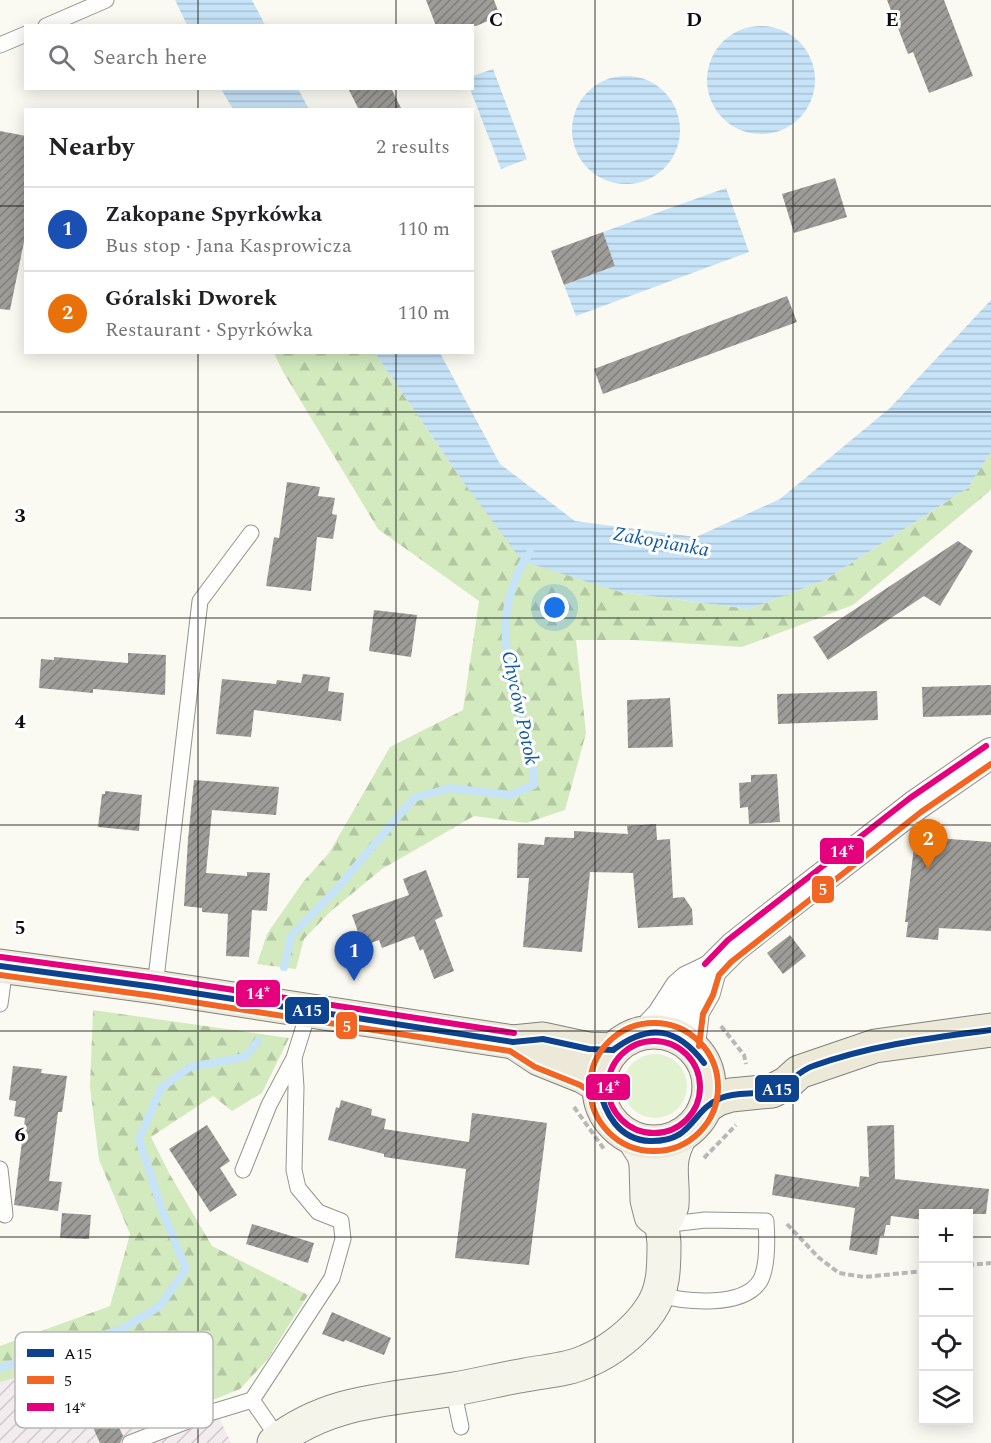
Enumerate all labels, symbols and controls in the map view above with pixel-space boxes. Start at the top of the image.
text: C [489,5,503,35]
text: D [686,5,702,35]
text: E [885,5,899,35]
search box [24,24,474,90]
icon: search [45,41,78,74]
text: Search here [93,41,207,74]
text: Nearby [48,127,134,167]
text: 2 results [376,132,450,162]
text: Zakopane Spyrkówka [105,198,322,231]
text: 1 [62,214,73,244]
text: 110 m [398,214,450,244]
text: Bus stop · Jana Kasprowicza [105,231,352,261]
text: Góralski Dworek [105,282,277,315]
text: 2 [62,298,73,328]
text: 110 m [398,298,450,328]
text: Restaurant · Spyrkówka [105,315,313,345]
text: 3 [14,501,26,531]
water label: Zakopianka [610,519,712,565]
your location [540,593,569,622]
water label: Chyców Potok [493,648,547,769]
text: 4 [14,707,26,737]
pin: 2 [908,820,948,869]
line badge: 14* [819,837,865,865]
text: 14* [830,840,854,864]
line badge: 5 [811,875,835,904]
text: 5 [819,878,827,902]
text: 5 [14,913,26,943]
pin: 1 [334,932,374,981]
line badge: 14* [235,979,281,1008]
text: 14* [246,982,270,1006]
line badge: A15 [284,996,330,1025]
text: A15 [292,999,322,1023]
line badge: 5 [335,1011,358,1040]
text: 5 [343,1015,351,1039]
line badge: 14* [585,1073,631,1101]
line badge: A15 [754,1074,800,1103]
text: 14* [596,1076,620,1100]
text: A15 [762,1078,792,1102]
text: 6 [14,1120,26,1150]
map controls [919,1209,973,1425]
button: + [919,1209,973,1263]
button: − [919,1263,973,1317]
button: locate [919,1317,973,1371]
legend [15,1332,213,1428]
text: A15 [64,1342,92,1366]
text: 5 [64,1369,72,1393]
button: layers [919,1371,973,1425]
text: 14* [64,1396,86,1420]

